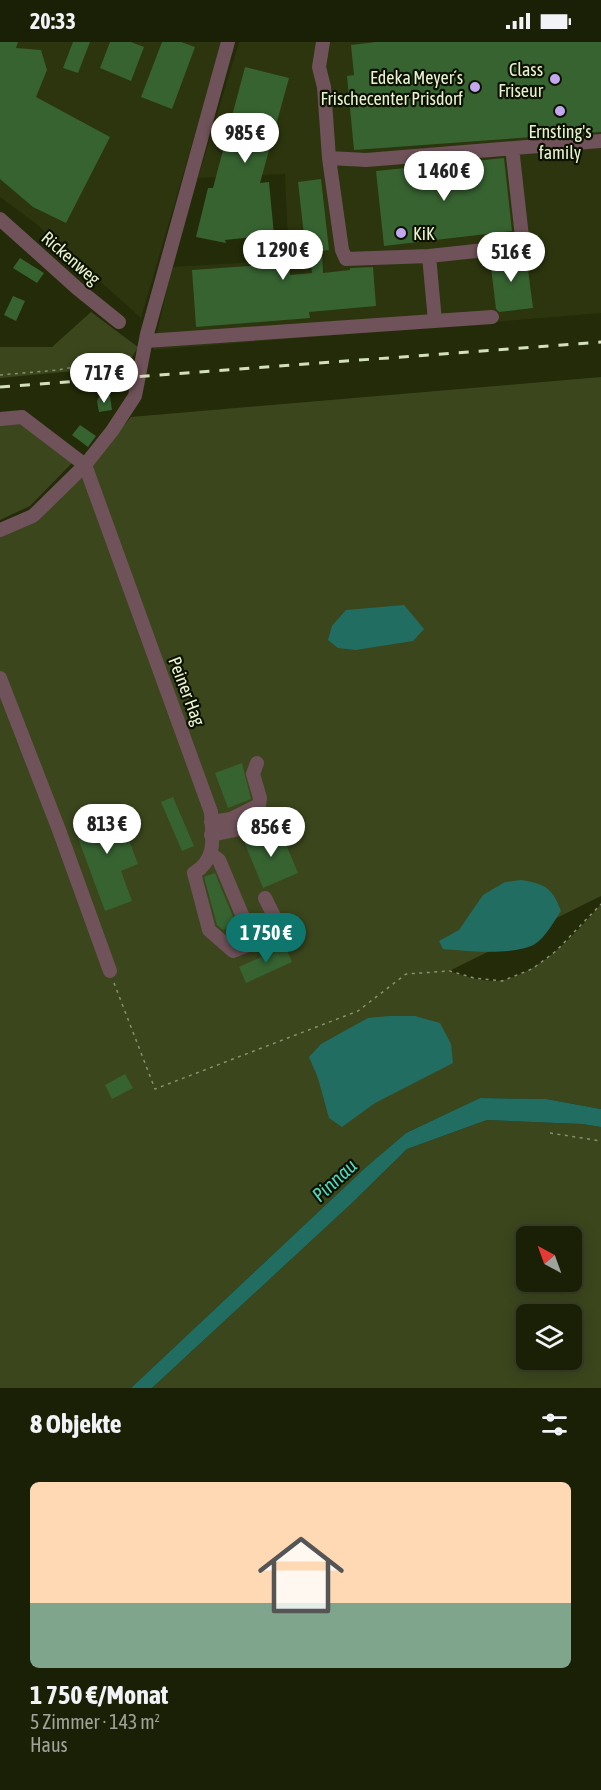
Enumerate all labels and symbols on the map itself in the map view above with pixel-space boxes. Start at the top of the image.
place label: Class Friseur [498,59,544,101]
place label: Edeka Meyer´s Frischecenter Prisdorf [321,67,463,109]
marker: Class Friseur [548,72,562,86]
marker: Edeka Meyer´s Frischecenter Prisdorf [468,80,482,94]
marker: Ernsting's family [553,104,567,118]
pin: 985 € [203,113,287,164]
place label: Ernsting's family [528,121,592,163]
pin: 1 460 € [389,151,499,202]
place label: KiK [413,223,435,244]
marker: KiK [394,226,408,240]
street label: Rickenweg [37,227,105,289]
pin: 1 290 € [228,230,338,281]
pin: 516 € [469,232,553,283]
pin: 717 € [62,353,146,404]
street label: Peiner Hag [164,654,210,729]
pin: 813 € [65,804,149,855]
pin: 856 € [229,807,313,858]
pin: 1 750 € [211,913,321,964]
water label: Pinnau [307,1154,361,1206]
north arrow [516,1226,582,1292]

